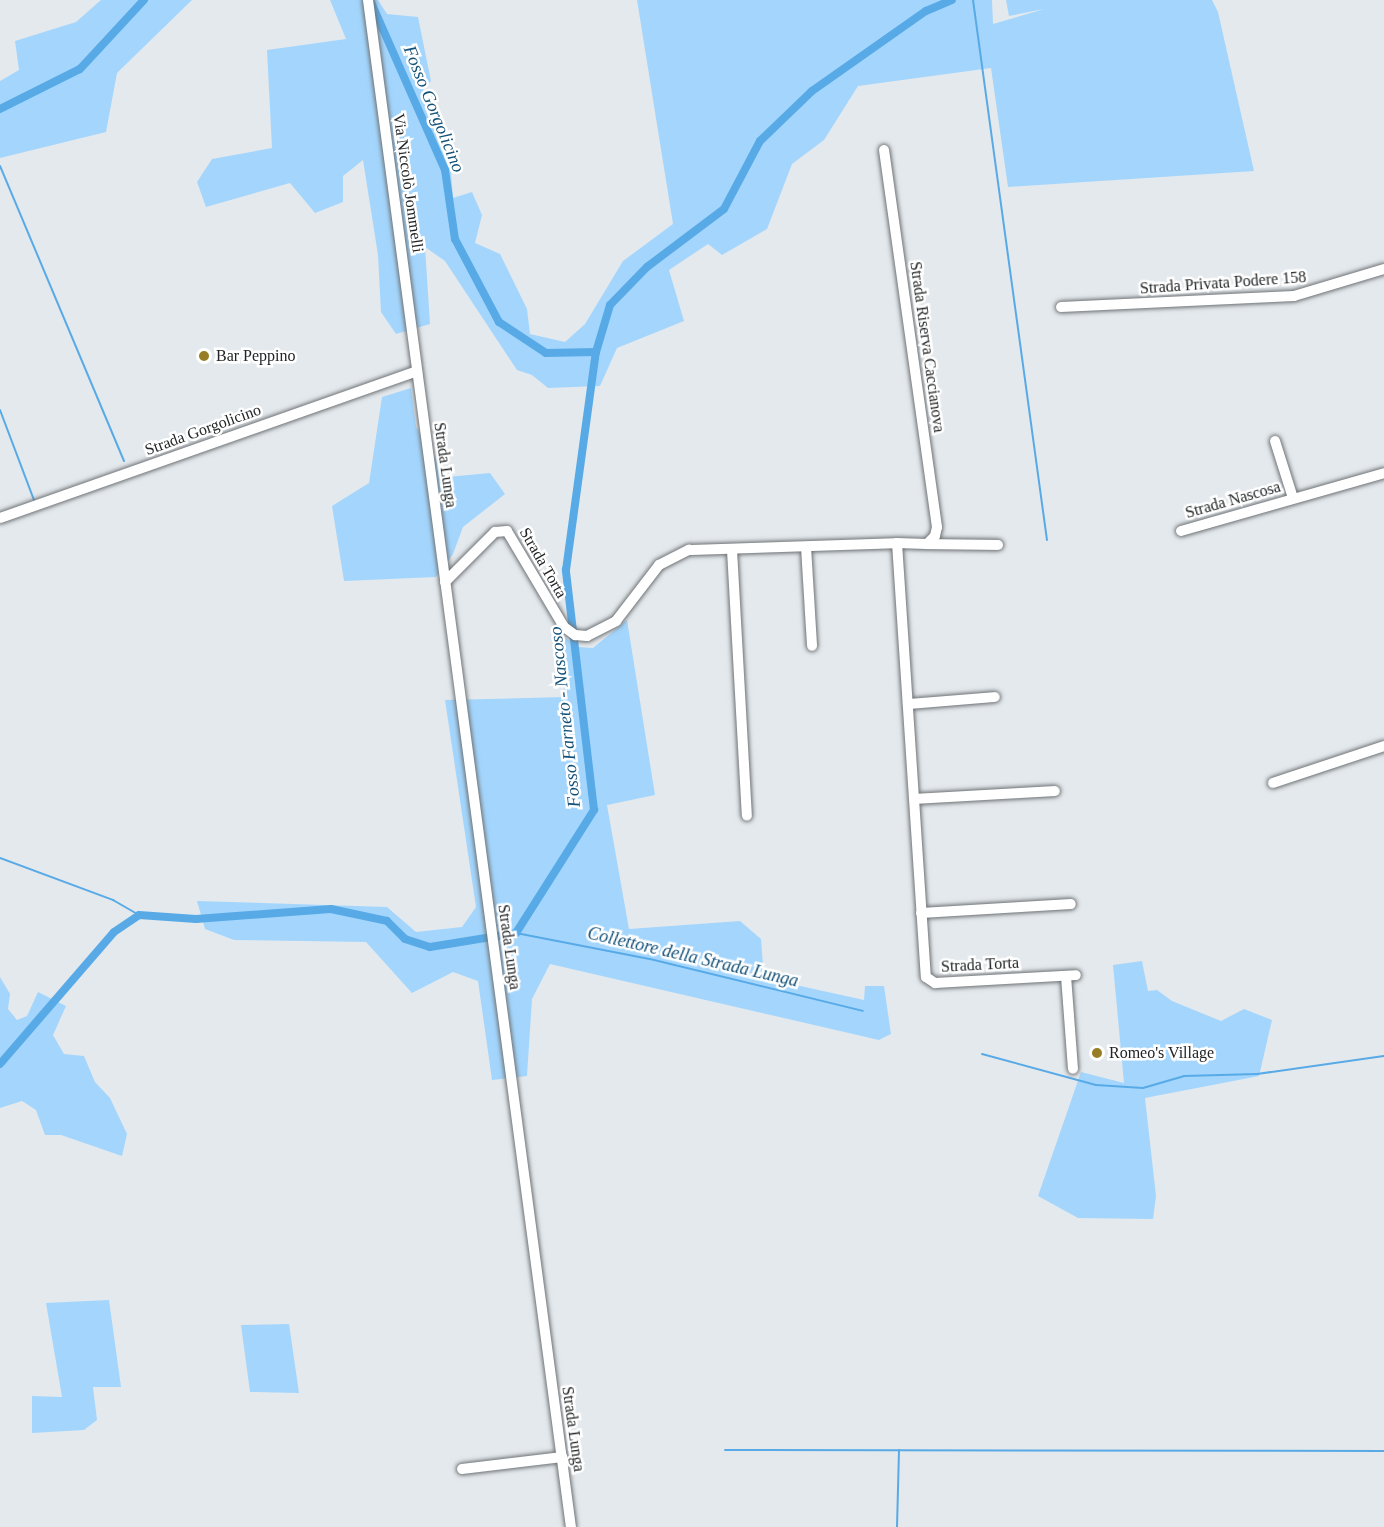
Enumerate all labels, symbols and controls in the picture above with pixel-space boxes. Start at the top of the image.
water label: Fosso Gorgolicino [399,42,469,176]
street label: Via Niccolò Jommelli [389,112,427,254]
street label: Strada Riserva Caccianova [905,260,949,434]
street label: Strada Privata Podere 158 [1139,268,1307,298]
place label: Bar Peppino [216,346,296,366]
marker: Bar Peppino [197,349,211,363]
street label: Strada Gorgolicino [142,400,264,460]
street label: Strada Lunga [430,421,460,509]
street label: Strada Nascosa [1183,477,1283,523]
street label: Strada Torta [515,524,571,602]
water label: Fosso Farneto - Nascoso [545,626,585,808]
street label: Strada Lunga [494,903,524,991]
water label: Collettore della Strada Lunga [585,922,801,992]
street label: Strada Torta [940,953,1020,977]
place label: Romeo's Village [1109,1043,1214,1063]
marker: Romeo's Village [1090,1046,1104,1060]
street label: Strada Lunga [558,1385,588,1473]

